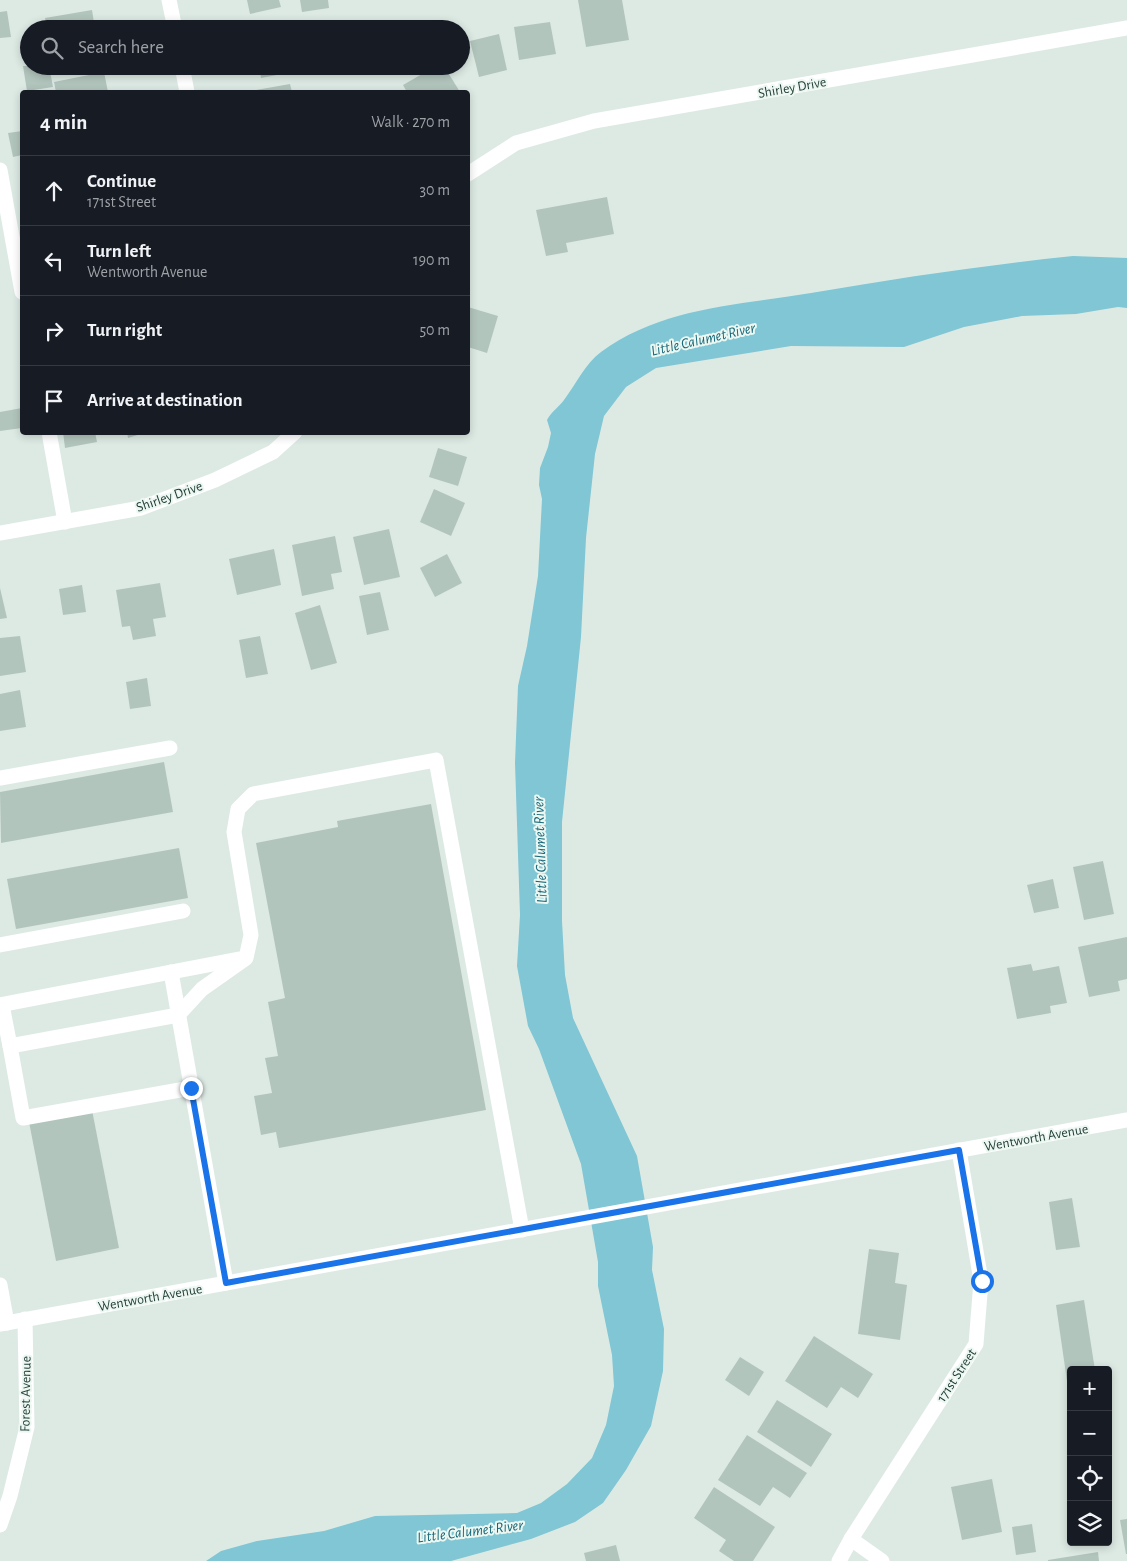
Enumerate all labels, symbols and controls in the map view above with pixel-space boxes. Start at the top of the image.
search box [20,20,470,75]
icon: search [38,34,66,62]
text: Search here [78,38,164,57]
street label: Shirley Drive [757,75,827,101]
text: 4 min [40,112,87,133]
text: Walk · 270 m [371,114,450,130]
text: Continue [87,172,156,191]
icon: ahead [40,177,68,205]
text: 30 m [420,182,450,198]
text: 171st Street [87,194,156,210]
text: Turn left [87,242,151,261]
icon: left [40,247,68,275]
text: 190 m [413,252,450,268]
text: Wentworth Avenue [87,264,207,280]
icon: right [40,317,68,345]
water label: Little Calumet River [650,320,758,359]
text: Turn right [87,321,162,340]
text: 50 m [419,322,450,338]
icon: arrive [40,387,68,415]
text: Arrive at destination [87,391,243,410]
street label: Shirley Drive [134,479,204,515]
water label: Little Calumet River [531,795,550,903]
route end [180,1077,203,1100]
street label: Wentworth Avenue [983,1122,1089,1154]
route start [971,1270,994,1293]
street label: Wentworth Avenue [97,1282,203,1314]
street label: 171st Street [935,1346,979,1405]
street label: Forest Avenue [18,1356,34,1432]
map controls [1067,1366,1112,1546]
button: + [1067,1366,1112,1411]
button: − [1067,1411,1112,1456]
button: locate [1067,1456,1112,1501]
button: layers [1067,1501,1112,1546]
water label: Little Calumet River [416,1517,525,1545]

